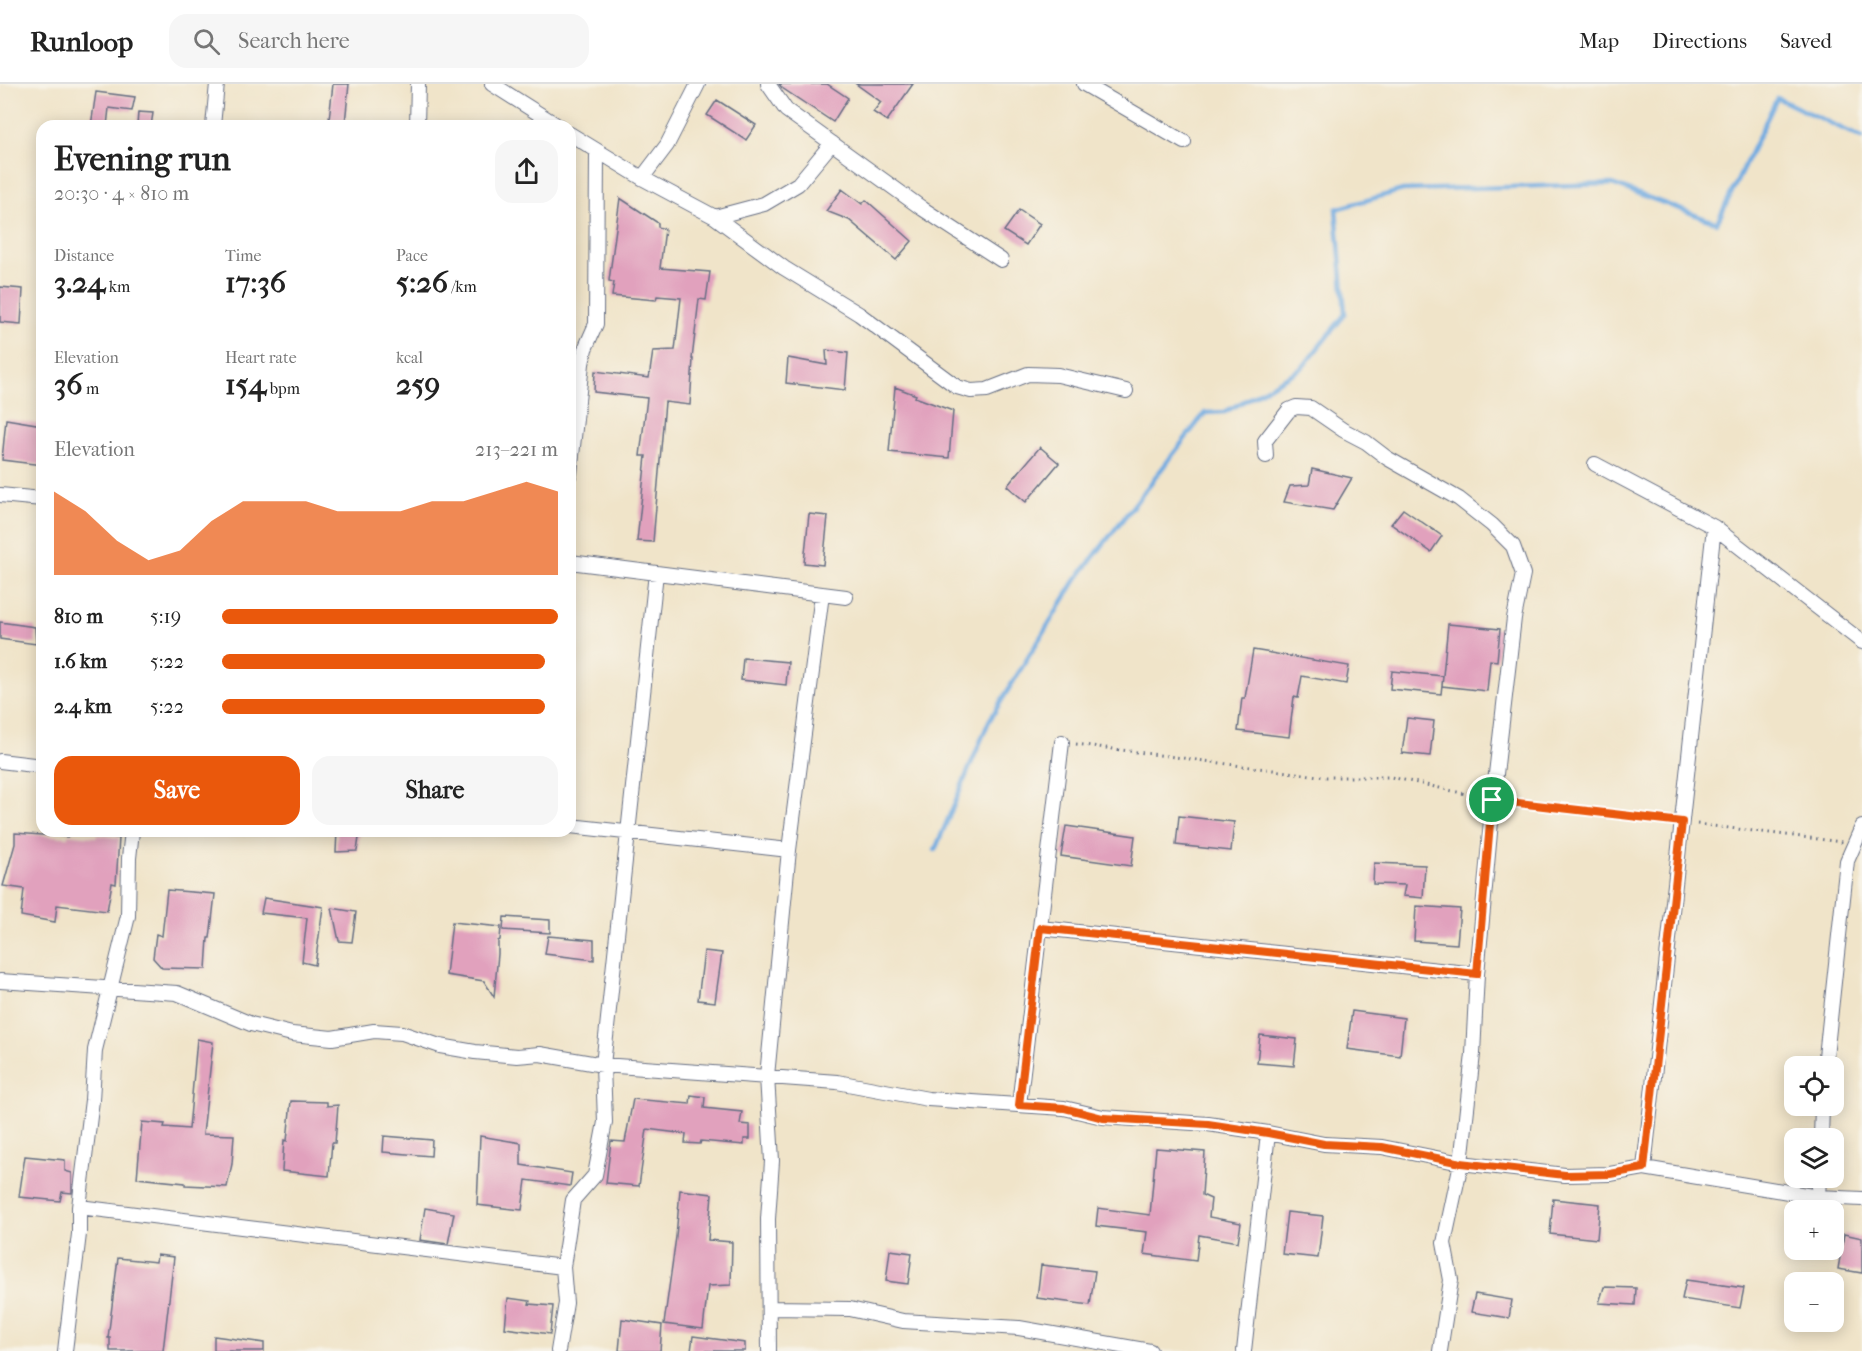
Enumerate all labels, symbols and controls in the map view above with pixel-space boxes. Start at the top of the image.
search box [169,14,589,68]
text: Runloop [30,25,133,58]
icon: search [190,25,223,58]
text: Search here [238,28,350,54]
text: Map [1579,29,1619,53]
text: Directions [1652,29,1747,53]
text: Saved [1780,29,1832,53]
text: Evening run [54,140,231,179]
button: share [495,140,558,203]
text: 20:30 · 4 × 810 m [54,182,189,205]
text: Distance [54,246,114,265]
text: Time [225,246,261,265]
text: Pace [396,246,428,265]
text: 3.24 [54,265,105,300]
text: 17:36 [225,265,286,300]
text: 5:26 [396,265,448,300]
text: km [105,277,130,296]
text: /km [448,277,477,296]
text: Elevation [54,348,119,367]
text: Heart rate [225,348,297,367]
text: kcal [396,348,423,367]
text: 36 [54,367,83,402]
text: 154 [225,367,266,402]
text: 259 [396,367,440,402]
text: m [83,379,99,398]
text: bpm [266,379,300,398]
text: Elevation [54,438,135,461]
text: 213–221 m [475,438,558,461]
text: 810 m [54,605,103,628]
text: 5:19 [150,605,181,628]
text: 1.6 km [54,650,107,673]
text: 5:22 [150,650,184,673]
text: 2.4 km [54,695,112,718]
text: 5:22 [150,695,184,718]
button: Save [54,756,300,825]
button: Share [312,756,558,825]
pin [1466,774,1517,825]
icon: arrive [1475,783,1508,816]
map controls [1784,1056,1844,1332]
button: locate [1784,1056,1844,1116]
button: layers [1784,1128,1844,1188]
button: + [1784,1200,1844,1260]
button: − [1784,1272,1844,1332]

